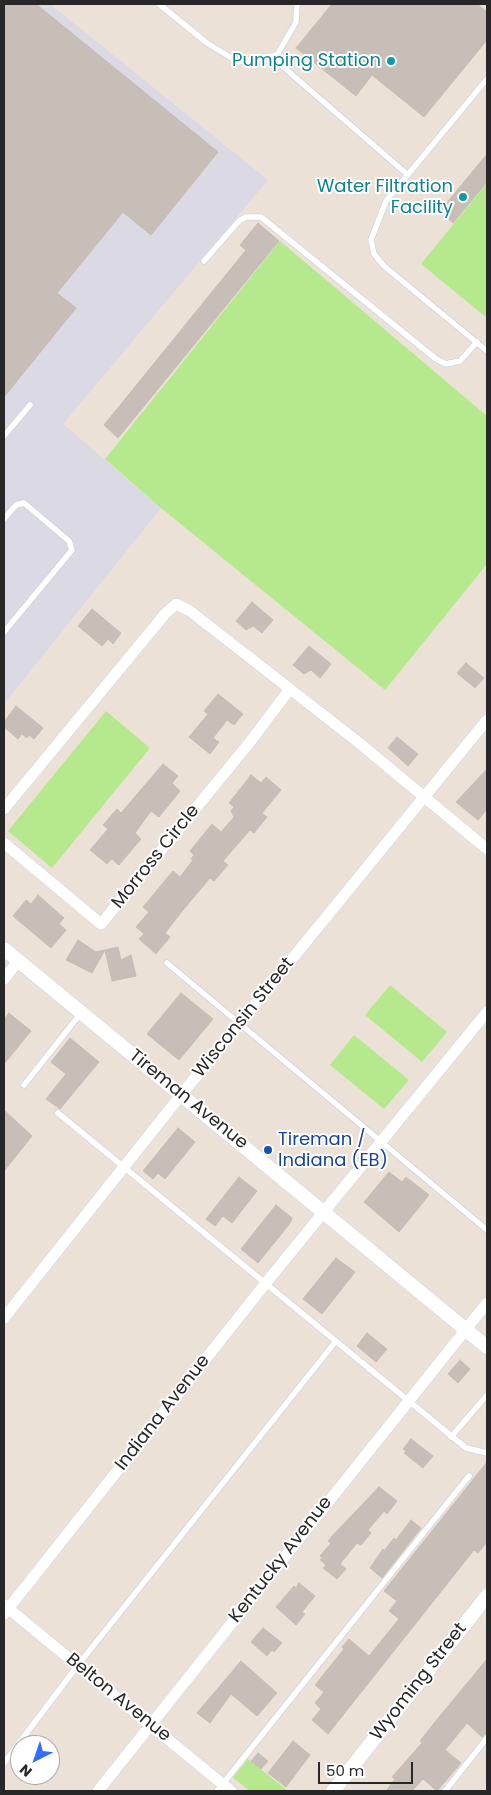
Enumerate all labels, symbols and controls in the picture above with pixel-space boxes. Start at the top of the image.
place label: Pumping Station [232,50,381,72]
marker: Pumping Station [385,55,397,67]
place label: Water Filtration Facility [317,176,453,218]
marker: Water Filtration Facility [457,191,469,203]
street label: Morross Circle [108,801,204,913]
street label: Wisconsin Street [189,954,299,1082]
street label: Tireman Avenue [124,1045,252,1155]
place label: Tireman / Indiana (EB) [278,1129,388,1172]
marker: Tireman / Indiana (EB) [262,1144,274,1156]
street label: Indiana Avenue [111,1351,215,1475]
street label: Kentucky Avenue [225,1493,337,1627]
street label: Wyoming Street [366,1619,472,1745]
street label: Belton Avenue [61,1649,175,1747]
north arrow [10,1735,60,1785]
scale bar [321,1752,416,1784]
text: N [15,1760,36,1782]
text: 50 m [326,1760,364,1781]

